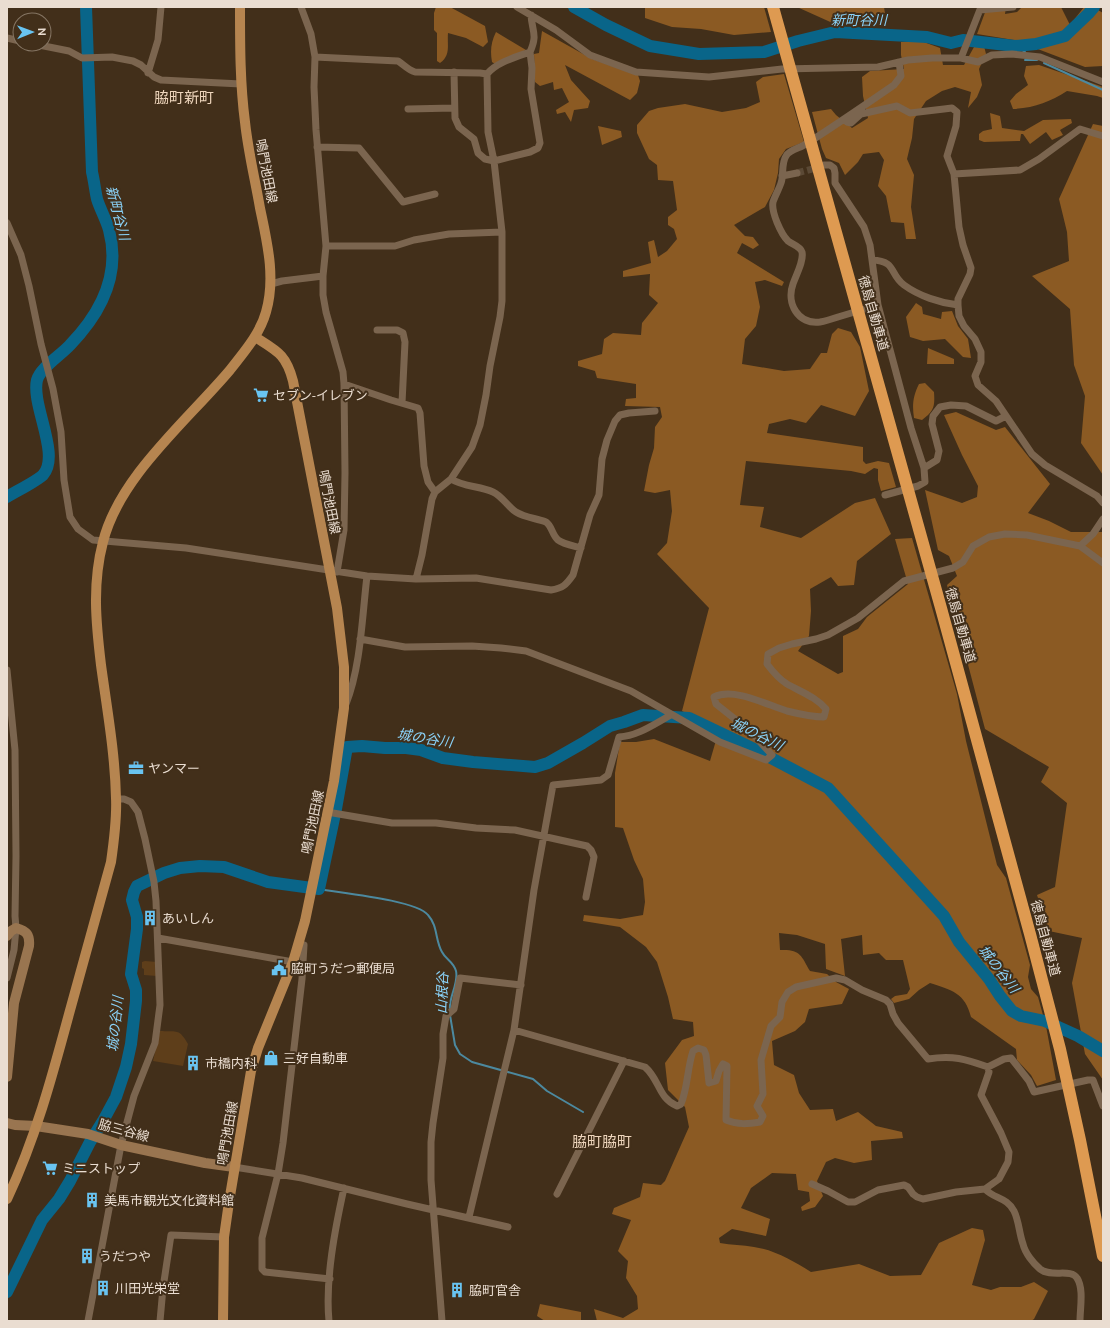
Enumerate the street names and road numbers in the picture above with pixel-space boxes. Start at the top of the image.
street label: 鳴門池田線 [254,138,280,204]
street label: 徳島自動車道 [857,274,891,352]
street label: 鳴門池田線 [317,469,343,535]
street label: 徳島自動車道 [944,586,978,664]
street label: 鳴門池田線 [298,789,326,855]
street label: 徳島自動車道 [1029,899,1063,977]
street label: 鳴門池田線 [214,1100,240,1166]
street label: 脇三谷線 [97,1117,151,1143]

